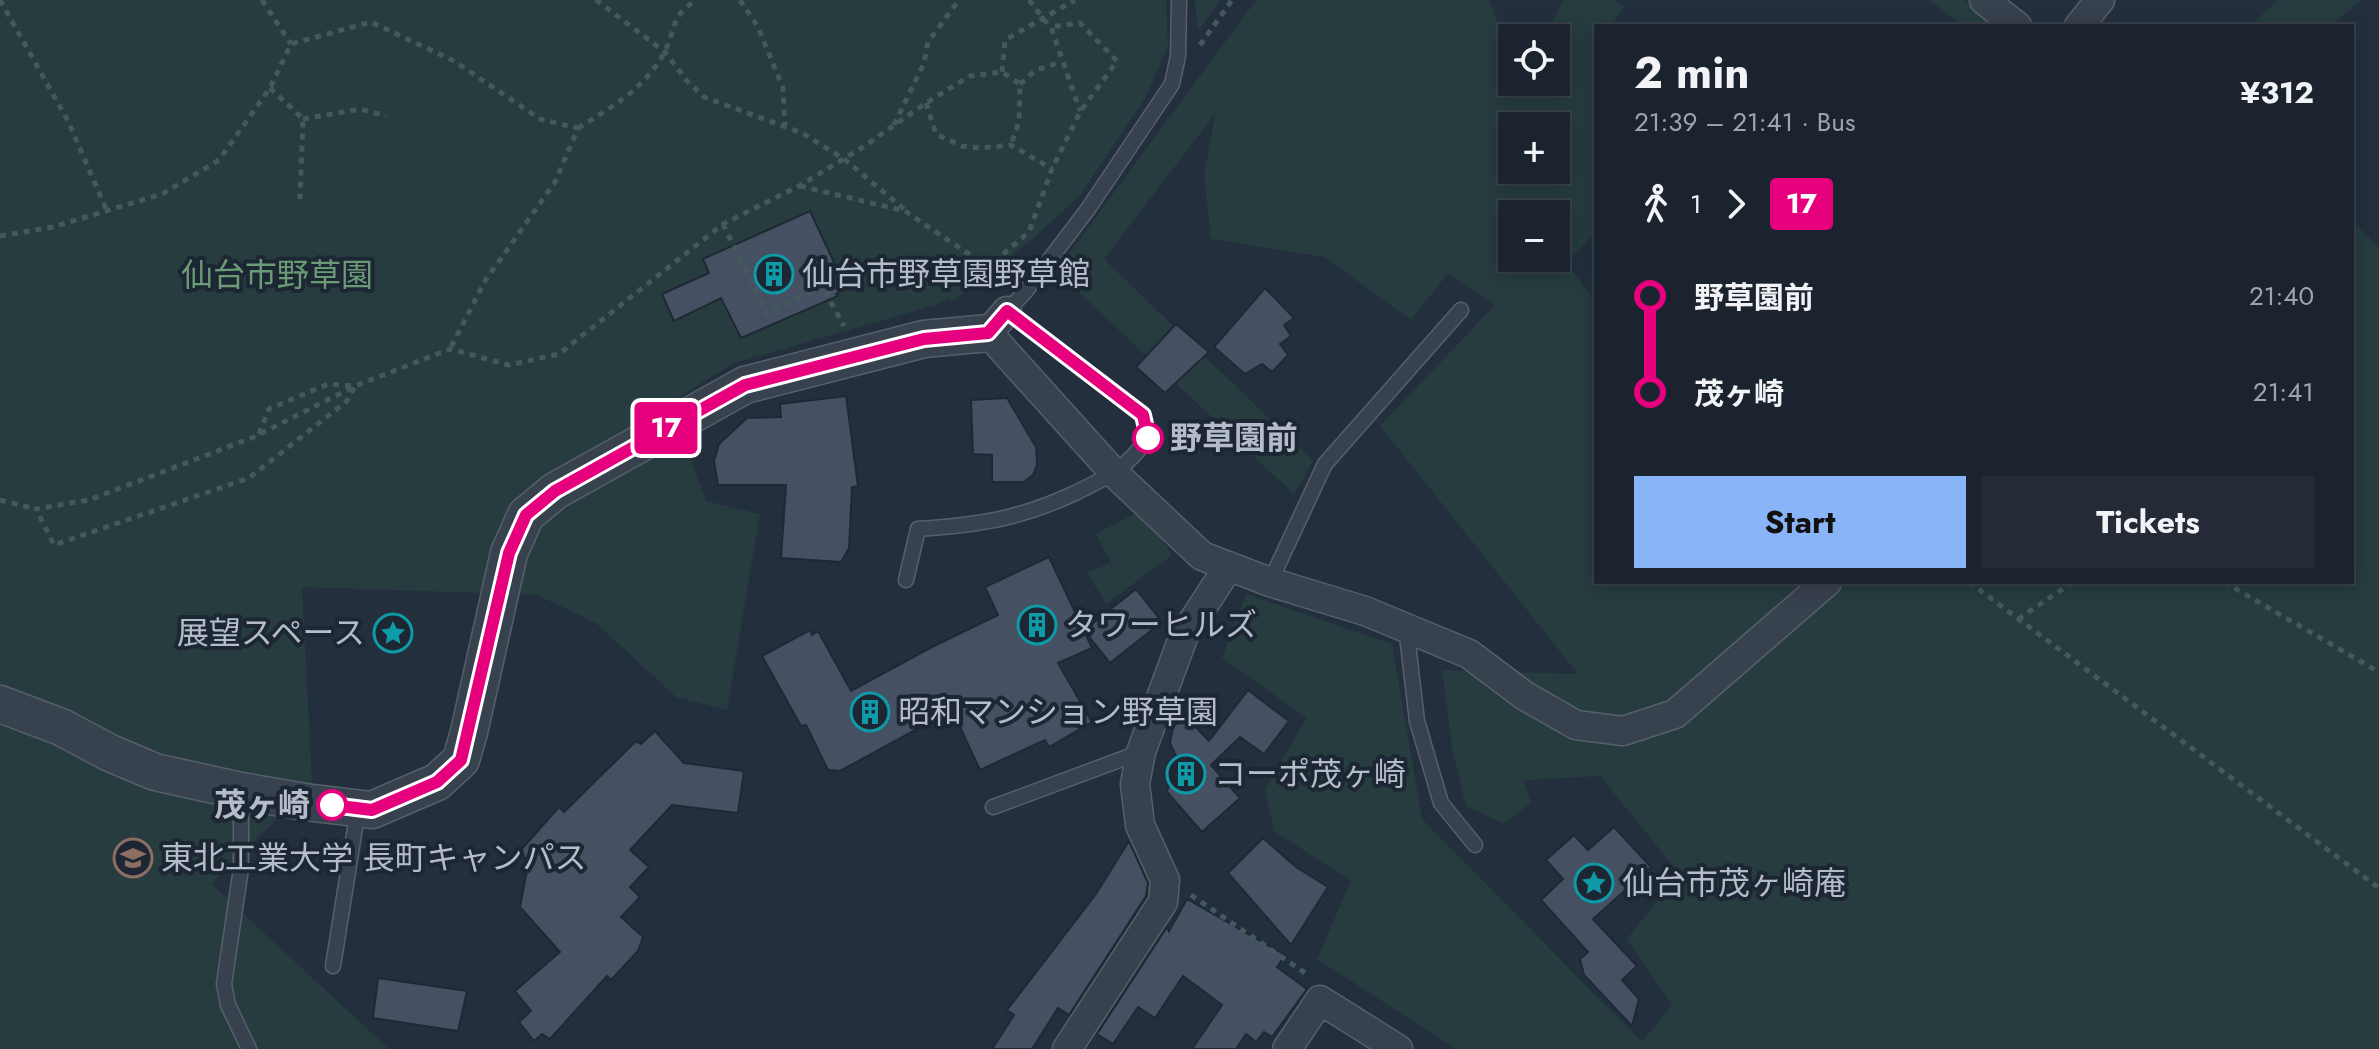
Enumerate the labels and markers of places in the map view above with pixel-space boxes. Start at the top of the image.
place label: 仙台市野草園野草館 [802,251,1090,297]
building icon: 仙台市野草園野草館 [753,253,795,295]
place label: 野草園前 [1170,415,1298,461]
marker: 野草園前 [1133,423,1163,453]
place label: タワーヒルズ [1065,602,1257,648]
building icon: タワーヒルズ [1016,604,1058,646]
place label: 展望スペース [177,610,365,656]
place icon: 展望スペース [372,612,414,654]
place label: 昭和マンション野草園 [898,689,1218,735]
building icon: 昭和マンション野草園 [849,691,891,733]
place label: コーポ茂ヶ崎 [1214,751,1406,797]
building icon: コーポ茂ヶ崎 [1165,753,1207,795]
place label: 茂ヶ崎 [214,782,310,828]
marker: 茂ヶ崎 [317,790,347,820]
place label: 東北工業大学 長町キャンパス [161,835,587,881]
school or university icon: 東北工業大学 長町キャンパス [112,837,154,879]
place label: 仙台市茂ヶ崎庵 [1622,860,1846,906]
place icon: 仙台市茂ヶ崎庵 [1573,862,1615,904]

